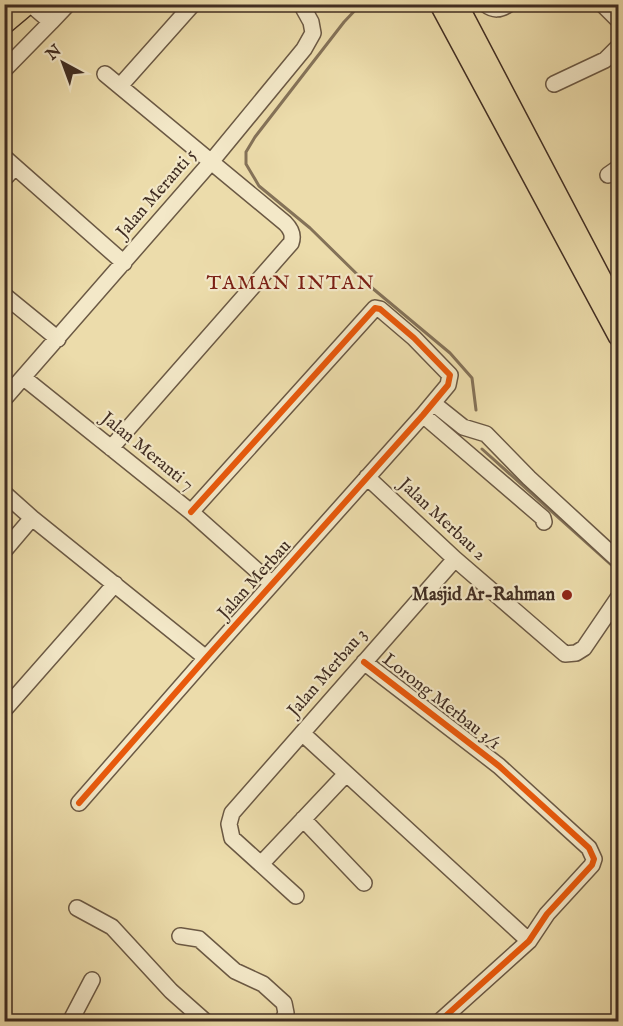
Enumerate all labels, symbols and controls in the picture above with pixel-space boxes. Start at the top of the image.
north arrow [33,33,93,93]
text: N [42,41,66,66]
street label: Jalan Meranti 5 [111,144,202,245]
district label: TAMAN INTAN [207,271,375,296]
street label: Jalan Meranti 7 [94,406,198,497]
street label: Jalan Merbau 2 [392,472,491,566]
street label: Jalan Merbau [212,535,297,626]
place label: Masjid Ar-Rahman [412,584,555,607]
marker: Masjid Ar-Rahman [560,588,574,602]
street label: Jalan Merbau 3 [282,624,373,724]
street label: Lorong Merbau 3/1 [377,649,505,755]

